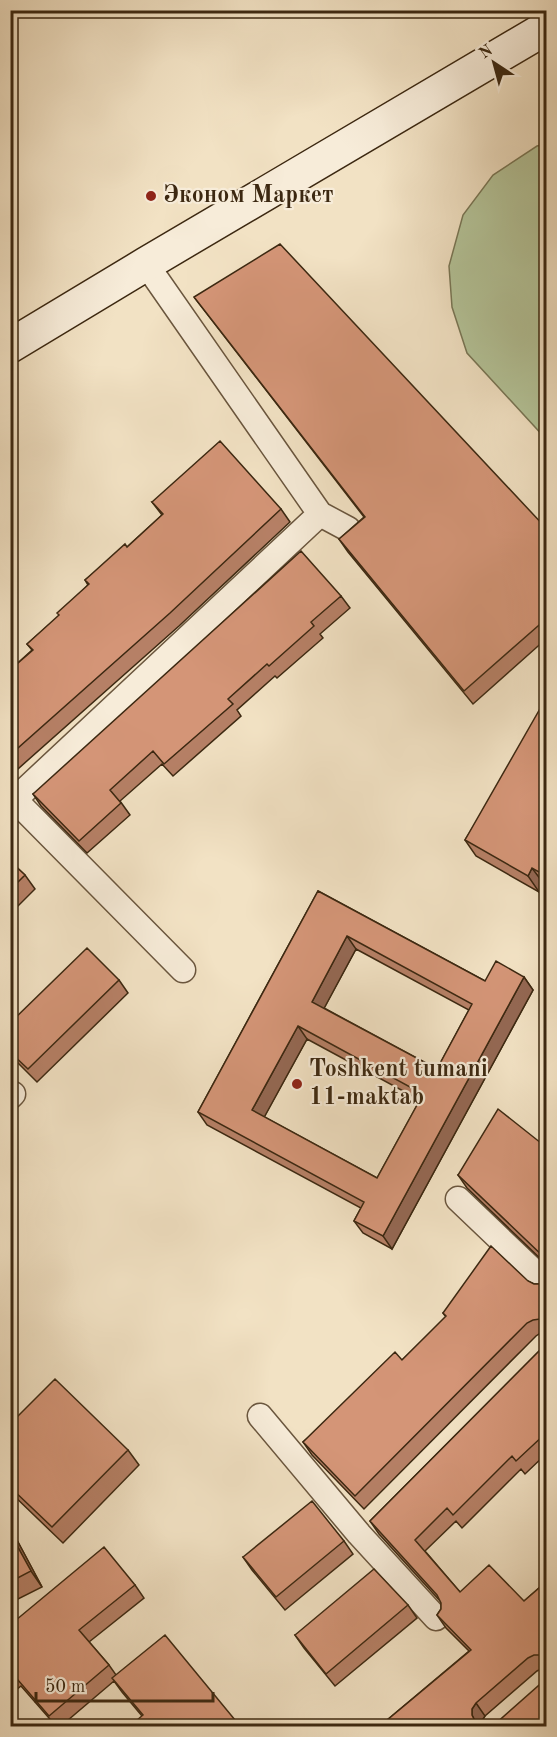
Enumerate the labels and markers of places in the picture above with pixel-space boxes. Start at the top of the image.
place label: Эконом Маркет [163,184,334,208]
marker: Эконом Маркет [144,189,158,203]
place label: Toshkent tumani 11-maktab [309,1058,488,1110]
marker: Toshkent tumani 11-maktab [290,1077,304,1091]

